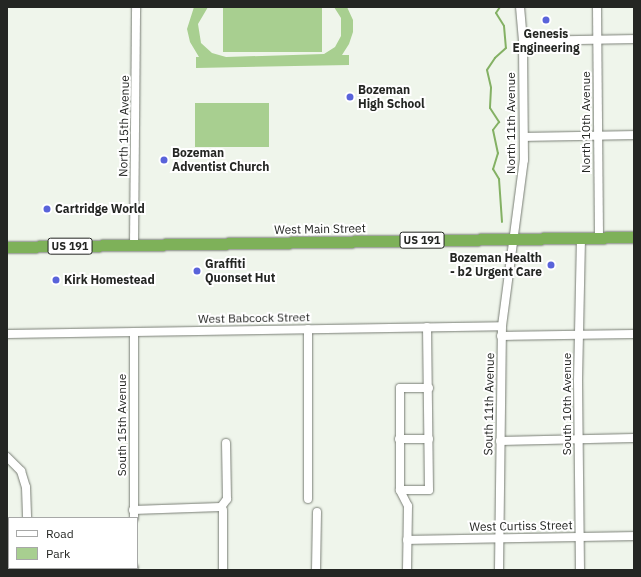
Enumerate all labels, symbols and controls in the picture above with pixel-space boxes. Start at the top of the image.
marker: Genesis Engineering [541,15,551,25]
place label: Genesis Engineering [512,27,580,55]
street label: North 10th Avenue [579,71,593,173]
street label: North 11th Avenue [504,72,518,174]
street label: North 15th Avenue [116,75,132,177]
place label: Bozeman High School [358,83,425,111]
marker: Bozeman High School [345,92,355,102]
place label: Bozeman Adventist Church [172,146,269,174]
marker: Bozeman Adventist Church [159,155,169,165]
place label: Cartridge World [55,202,145,216]
marker: Cartridge World [42,204,52,214]
street label: West Main Street [274,221,366,237]
road number: US 191 [399,231,445,249]
road number: US 191 [47,237,93,255]
place label: Bozeman Health - b2 Urgent Care [449,251,542,279]
place label: Graffiti Quonset Hut [205,257,275,285]
marker: Bozeman Health - b2 Urgent Care [545,259,557,271]
marker: Graffiti Quonset Hut [192,266,202,276]
place label: Kirk Homestead [64,273,155,287]
marker: Kirk Homestead [51,275,61,285]
street label: West Babcock Street [198,310,310,326]
street label: South 11th Avenue [481,353,497,455]
street label: South 10th Avenue [560,353,574,455]
street label: South 15th Avenue [115,374,129,476]
legend [8,517,138,569]
street label: West Curtiss Street [469,518,573,534]
text: Road [46,526,74,541]
text: Park [46,546,70,561]

